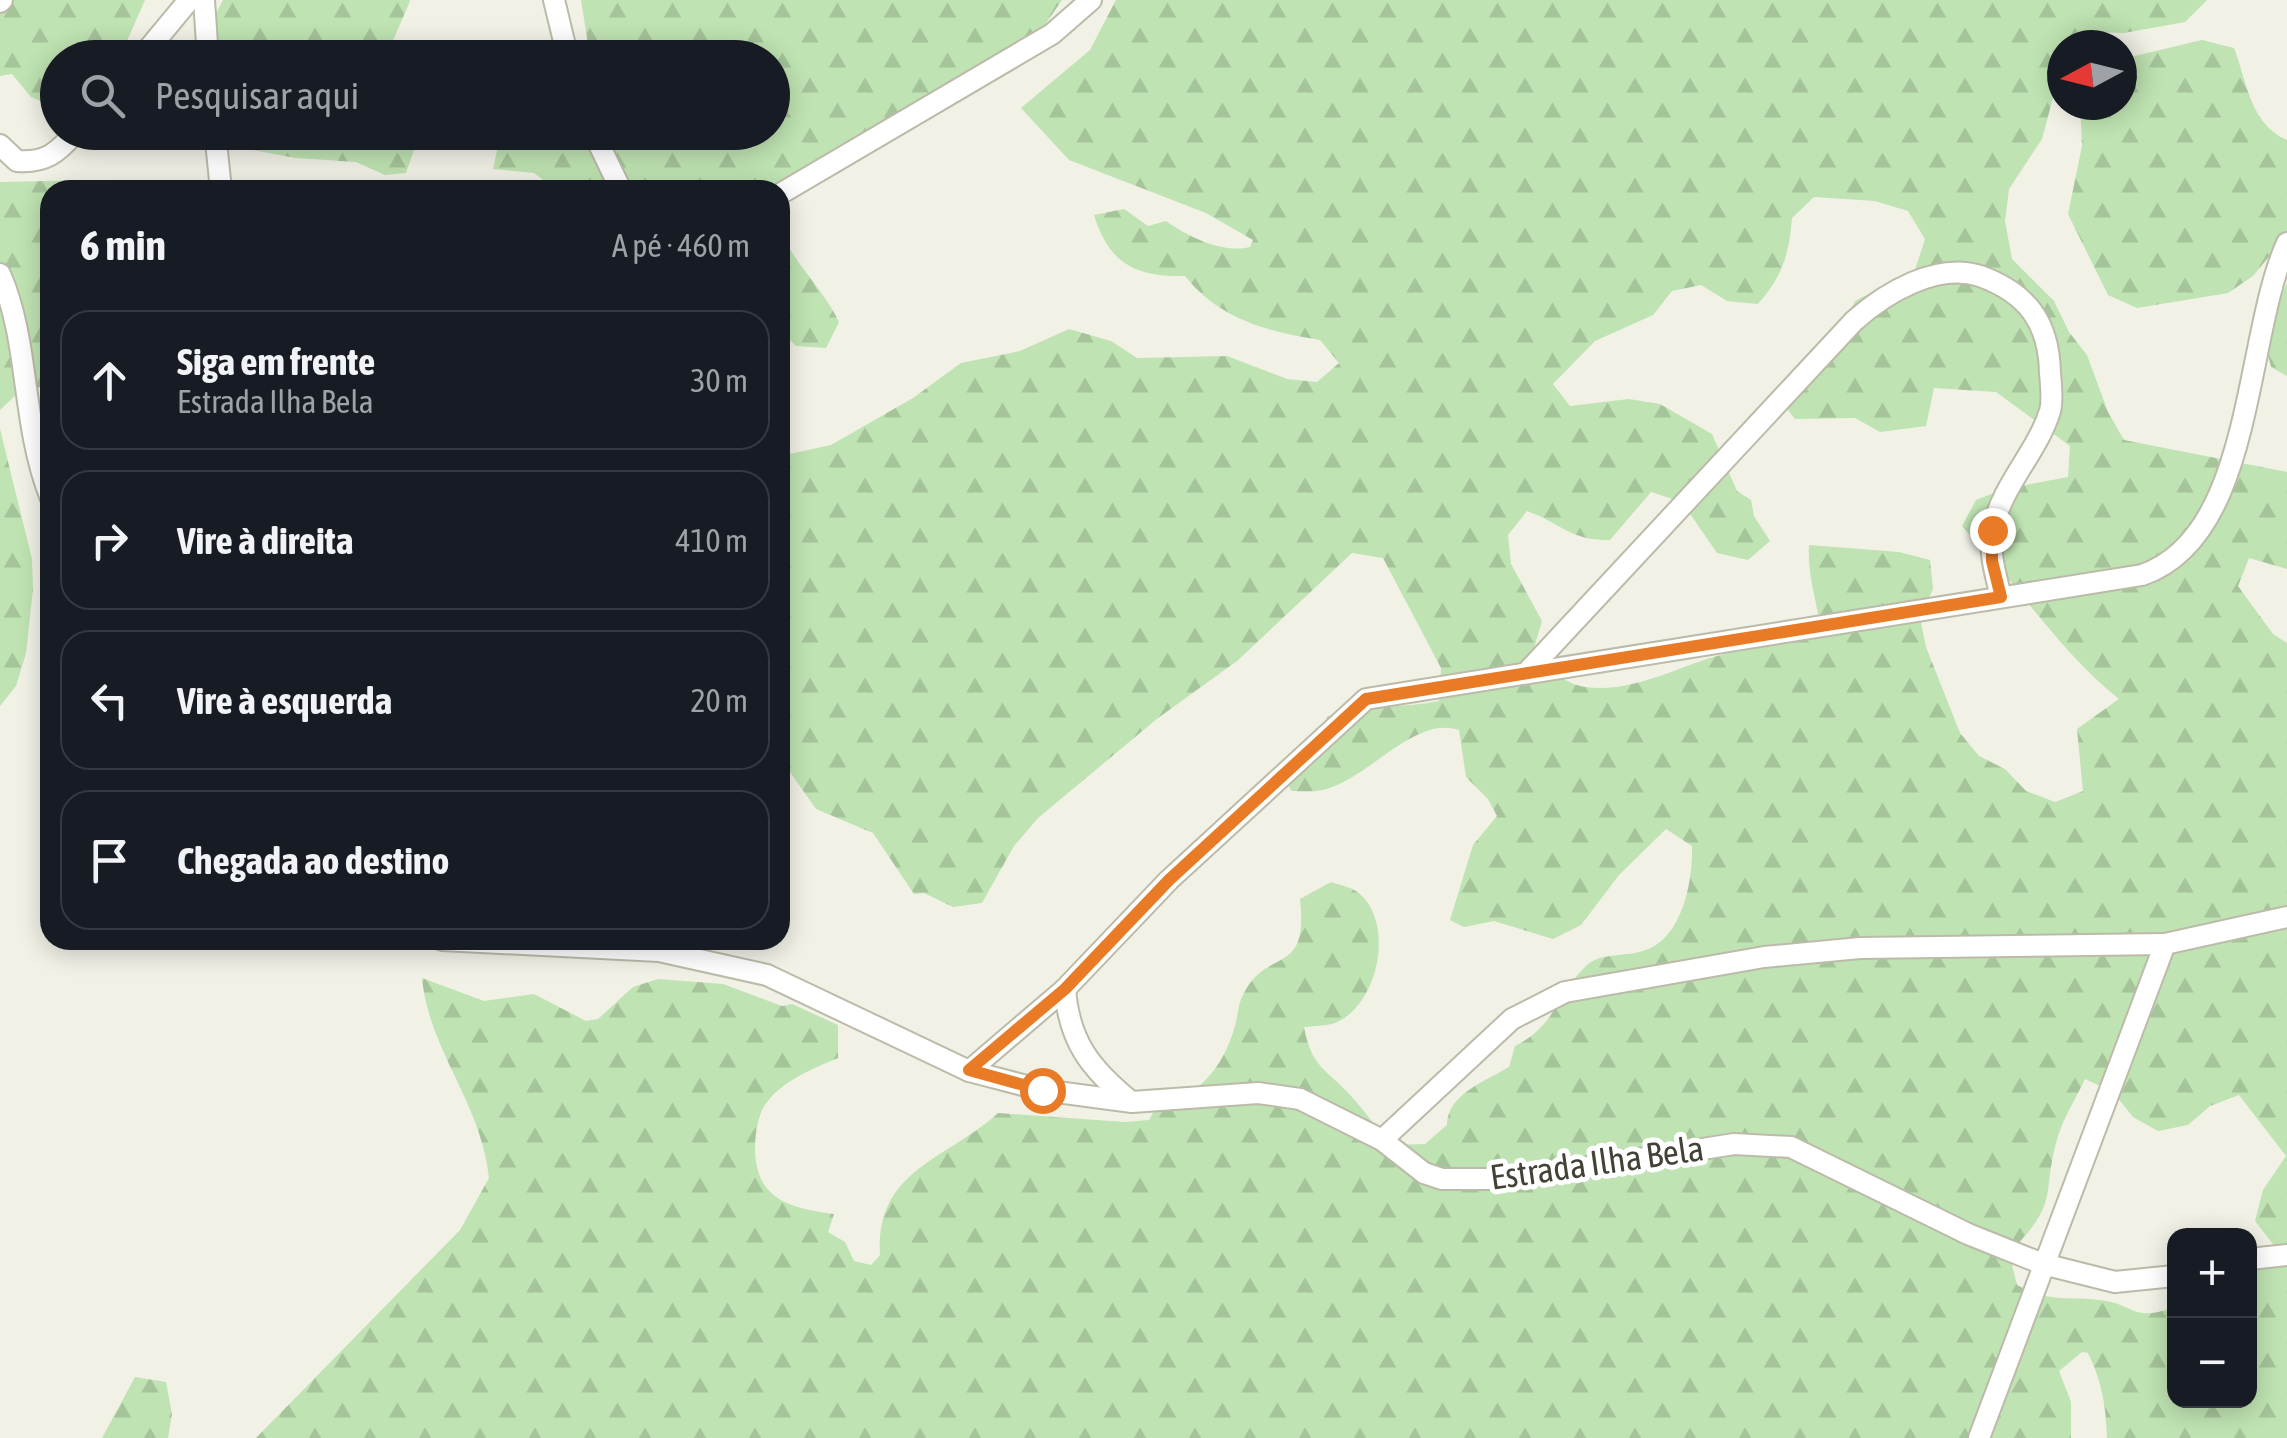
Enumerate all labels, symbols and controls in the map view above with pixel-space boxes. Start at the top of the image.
north arrow [2047,30,2137,120]
search box [40,40,790,150]
icon: search [75,68,130,123]
text: Pesquisar aqui [155,74,359,117]
text: 6 min [80,221,166,269]
text: A pé · 460 m [612,227,750,264]
text: Siga em frente [177,340,375,383]
icon: ahead [82,353,137,408]
text: 30 m [690,362,748,399]
text: Estrada Ilha Bela [177,383,374,420]
route end [1970,508,2016,554]
icon: right [82,513,137,568]
text: Vire à direita [177,519,353,562]
text: 410 m [675,522,748,559]
icon: left [82,673,137,728]
text: Vire à esquerda [177,679,392,722]
text: 20 m [690,682,748,719]
icon: arrive [82,833,137,888]
text: Chegada ao destino [177,839,449,882]
route start [1020,1068,1066,1114]
street label: Estrada Ilha Bela [1488,1127,1706,1197]
map controls [2167,1228,2257,1408]
button: + [2167,1228,2257,1318]
button: − [2167,1318,2257,1408]

